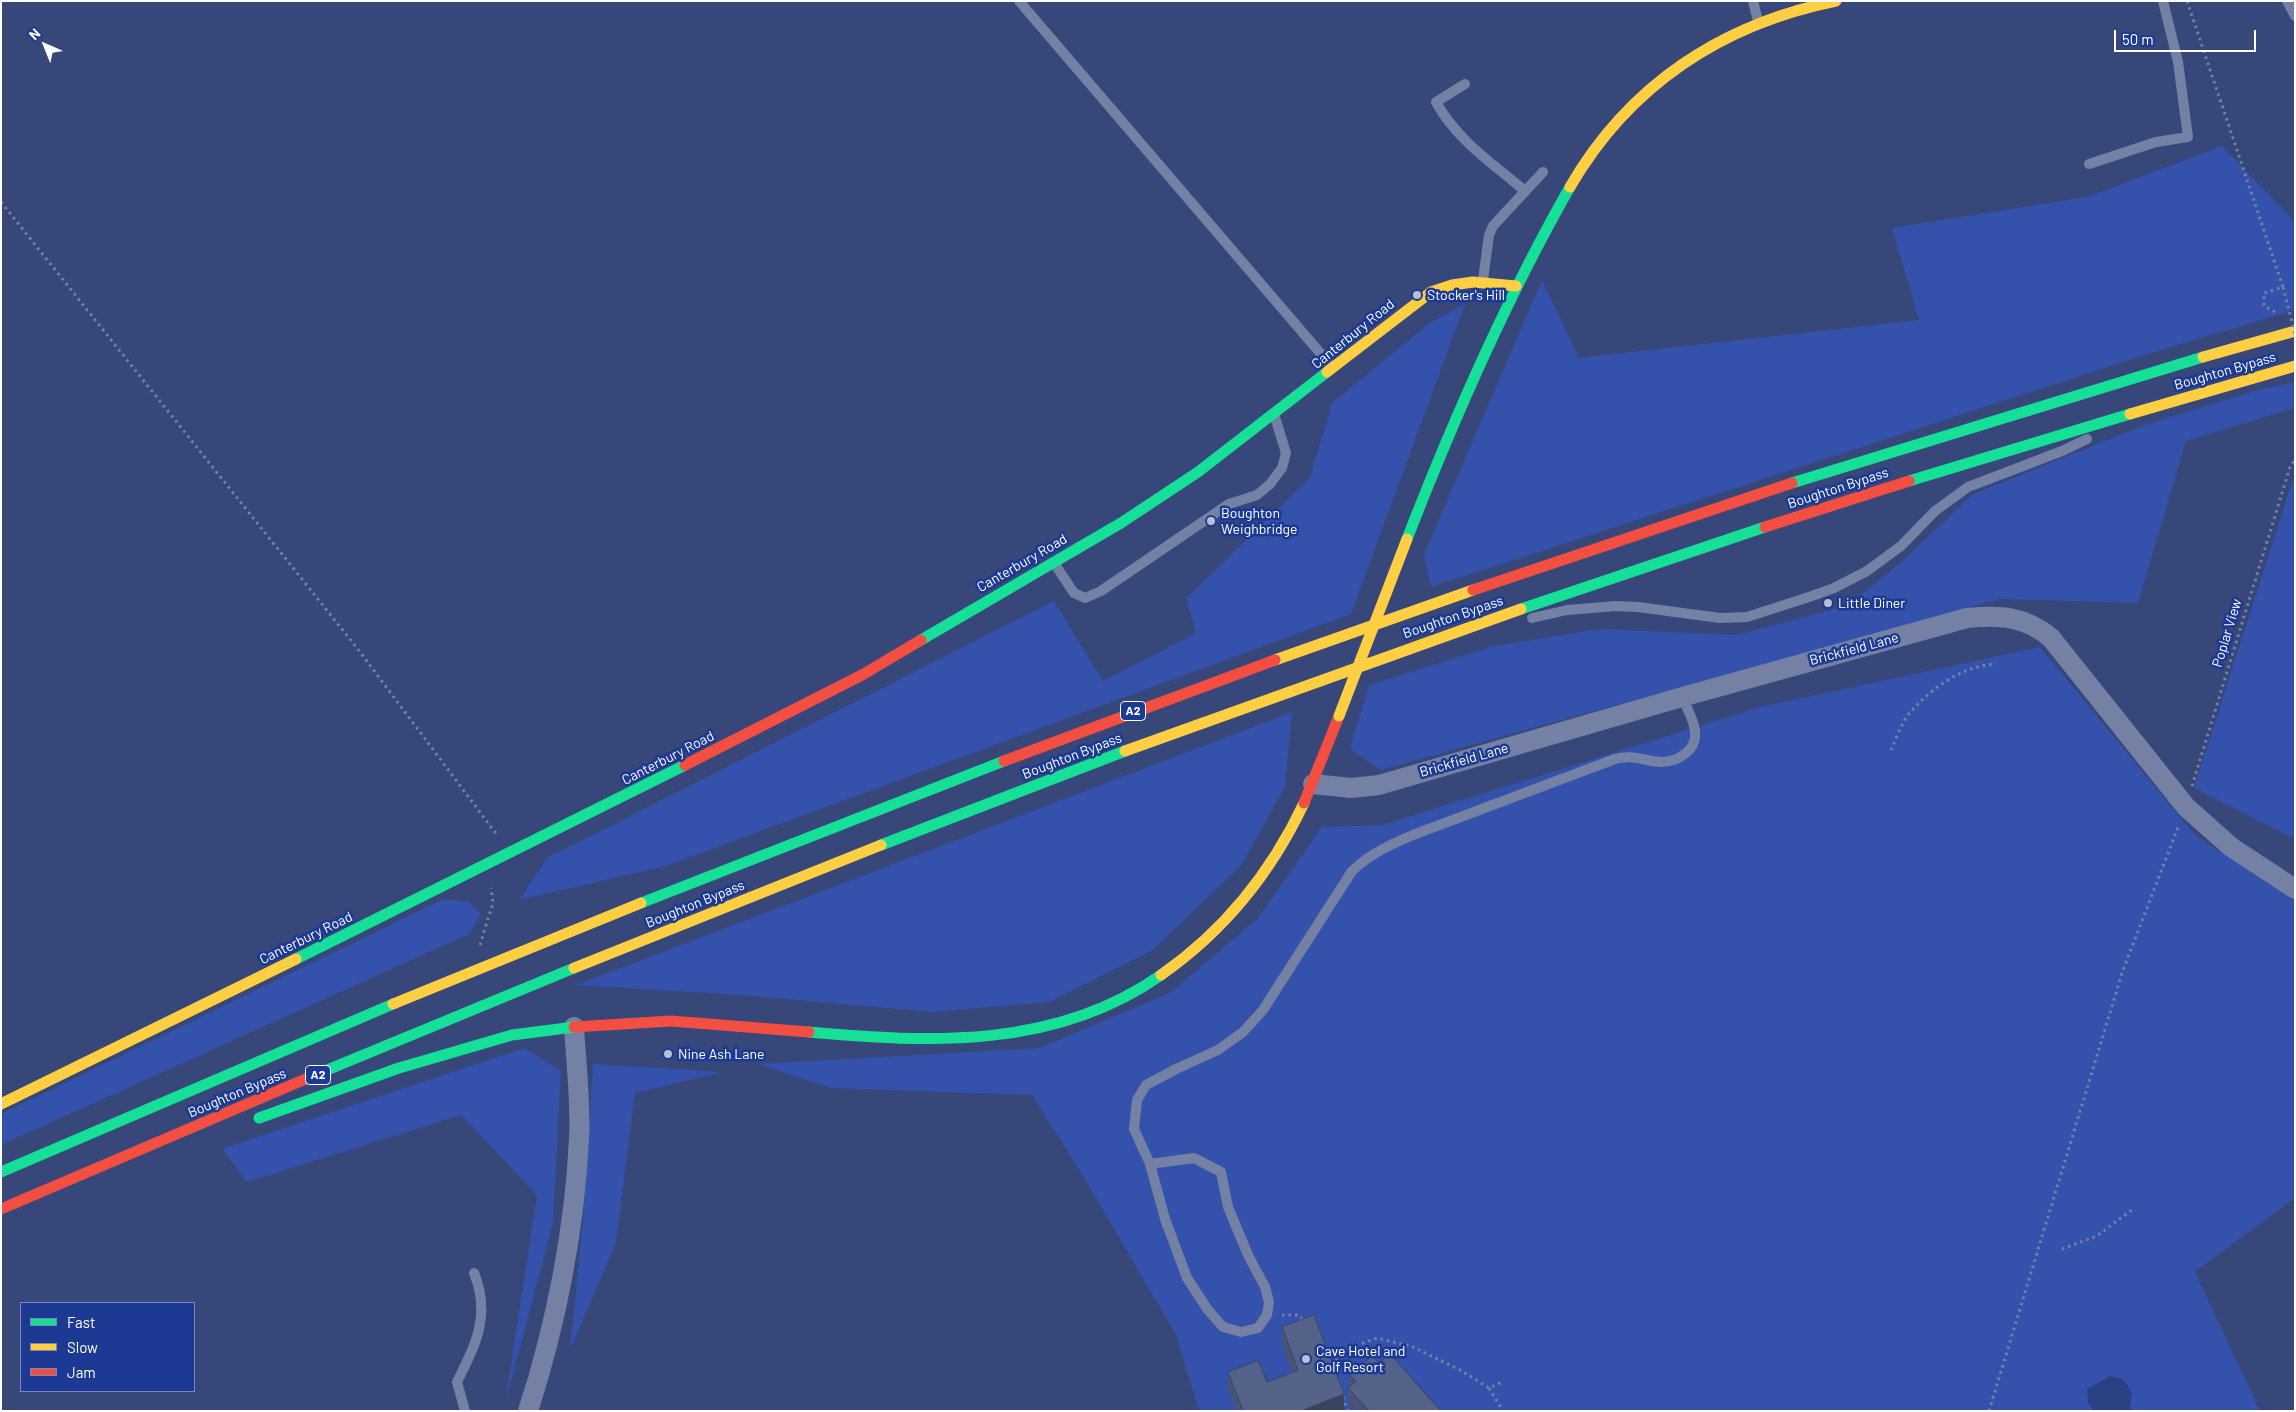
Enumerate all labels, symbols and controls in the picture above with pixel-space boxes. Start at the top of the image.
north arrow [20,20,70,70]
scale bar [2116,20,2258,52]
text: N [25,25,43,43]
text: 50 m [2122,30,2154,48]
place label: Stocker's Hill [1427,287,1505,303]
marker: Stocker's Hill [1411,289,1423,301]
street label: Canterbury Road [1308,296,1398,372]
street label: Boughton Bypass [2172,348,2278,394]
street label: Boughton Bypass [1785,464,1891,512]
place label: Boughton Weighbridge [1221,505,1298,538]
marker: Boughton Weighbridge [1205,515,1217,527]
street label: Canterbury Road [974,530,1070,596]
street label: Boughton Bypass [1401,592,1505,642]
place label: Little Diner [1838,595,1905,611]
marker: Little Diner [1822,597,1834,609]
street label: Poplar View [2209,597,2245,669]
street label: Brickfield Lane [1808,629,1900,669]
road number: A2 [1120,701,1146,720]
street label: Canterbury Road [619,728,717,788]
street label: Boughton Bypass [1020,729,1124,783]
street label: Brickfield Lane [1418,739,1510,781]
street label: Boughton Bypass [643,877,747,931]
street label: Canterbury Road [257,908,355,968]
place label: Nine Ash Lane [678,1046,764,1062]
marker: Nine Ash Lane [662,1048,674,1060]
street label: Boughton Bypass [185,1065,289,1121]
road number: A2 [306,1066,330,1084]
legend [20,1302,195,1392]
text: Fast [67,1313,95,1331]
text: Slow [67,1338,98,1356]
place label: Cave Hotel and Golf Resort [1316,1343,1405,1375]
marker: Cave Hotel and Golf Resort [1300,1353,1312,1365]
text: Jam [67,1363,96,1381]

